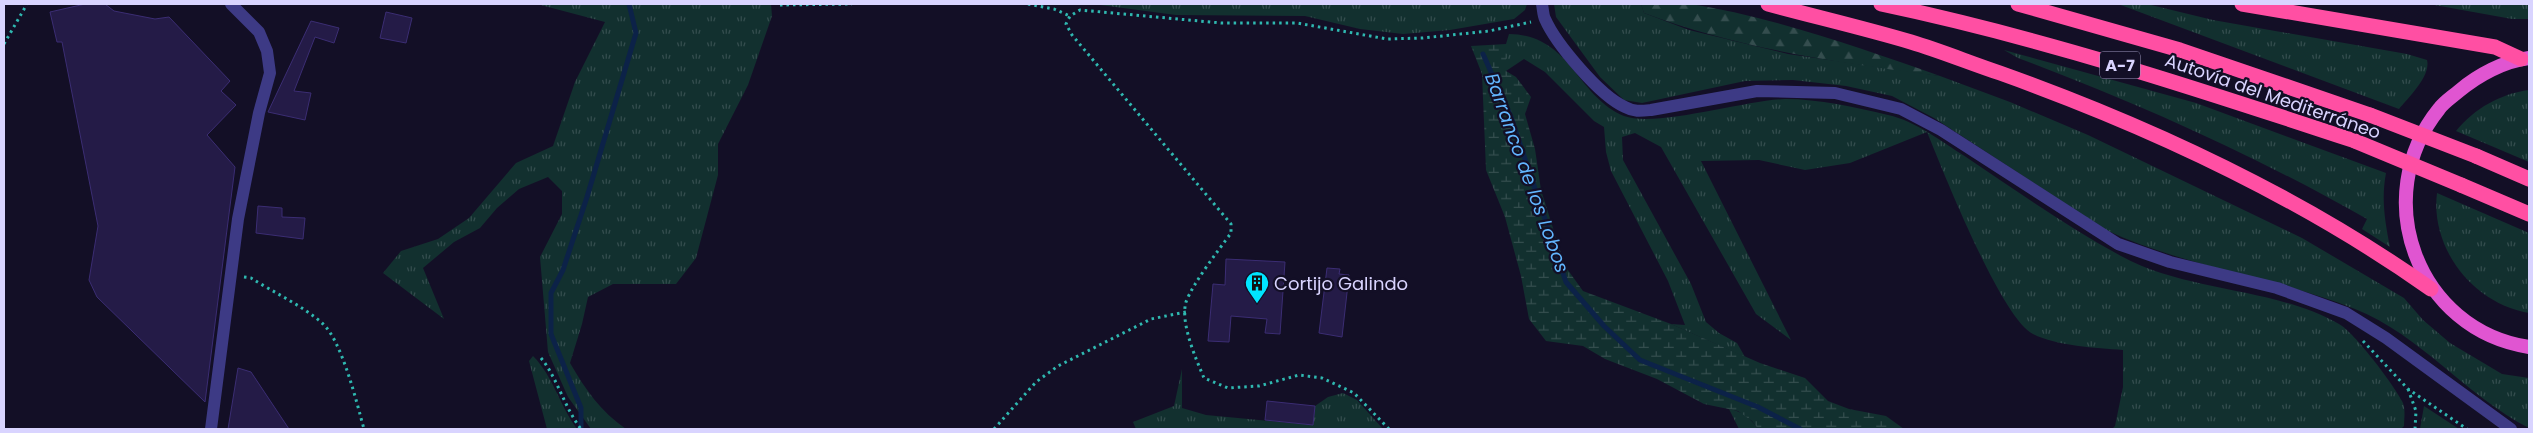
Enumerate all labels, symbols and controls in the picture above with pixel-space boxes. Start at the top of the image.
street label: Autovía del Mediterráneo [2162,47,2384,145]
road number: A-7 [2100,52,2140,78]
water label: Barranco de los Lobos [1478,69,1576,277]
building icon: Cortijo Galindo [1244,270,1270,304]
place label: Cortijo Galindo [1274,271,1408,296]

